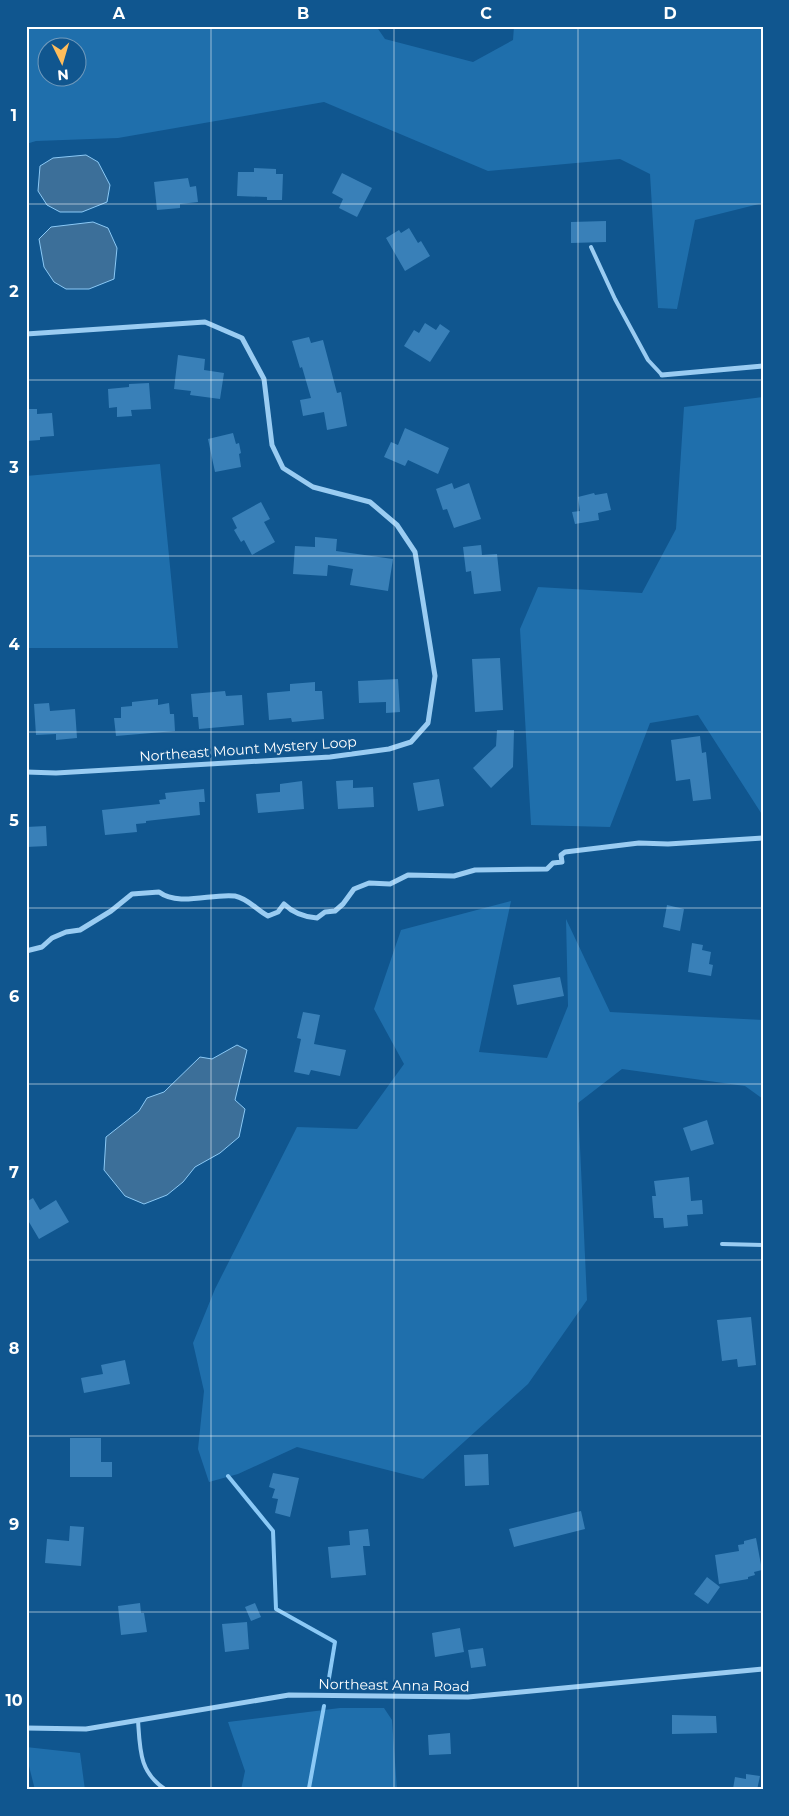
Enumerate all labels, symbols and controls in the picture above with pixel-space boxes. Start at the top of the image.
text: A [112,4,126,23]
text: B [297,4,309,23]
text: C [480,4,492,23]
text: D [663,4,677,23]
north arrow [38,38,88,88]
text: N [57,65,70,84]
text: 1 [11,106,17,125]
text: 2 [9,282,19,301]
text: 3 [8,458,19,477]
text: 4 [8,635,20,654]
street label: Northeast Mount Mystery Loop [139,732,357,766]
text: 5 [9,811,19,830]
text: 6 [9,987,19,1006]
text: 7 [9,1163,19,1182]
text: 8 [9,1339,19,1358]
text: 9 [9,1515,19,1534]
street label: Northeast Anna Road [318,1675,470,1695]
text: 10 [5,1691,23,1710]

